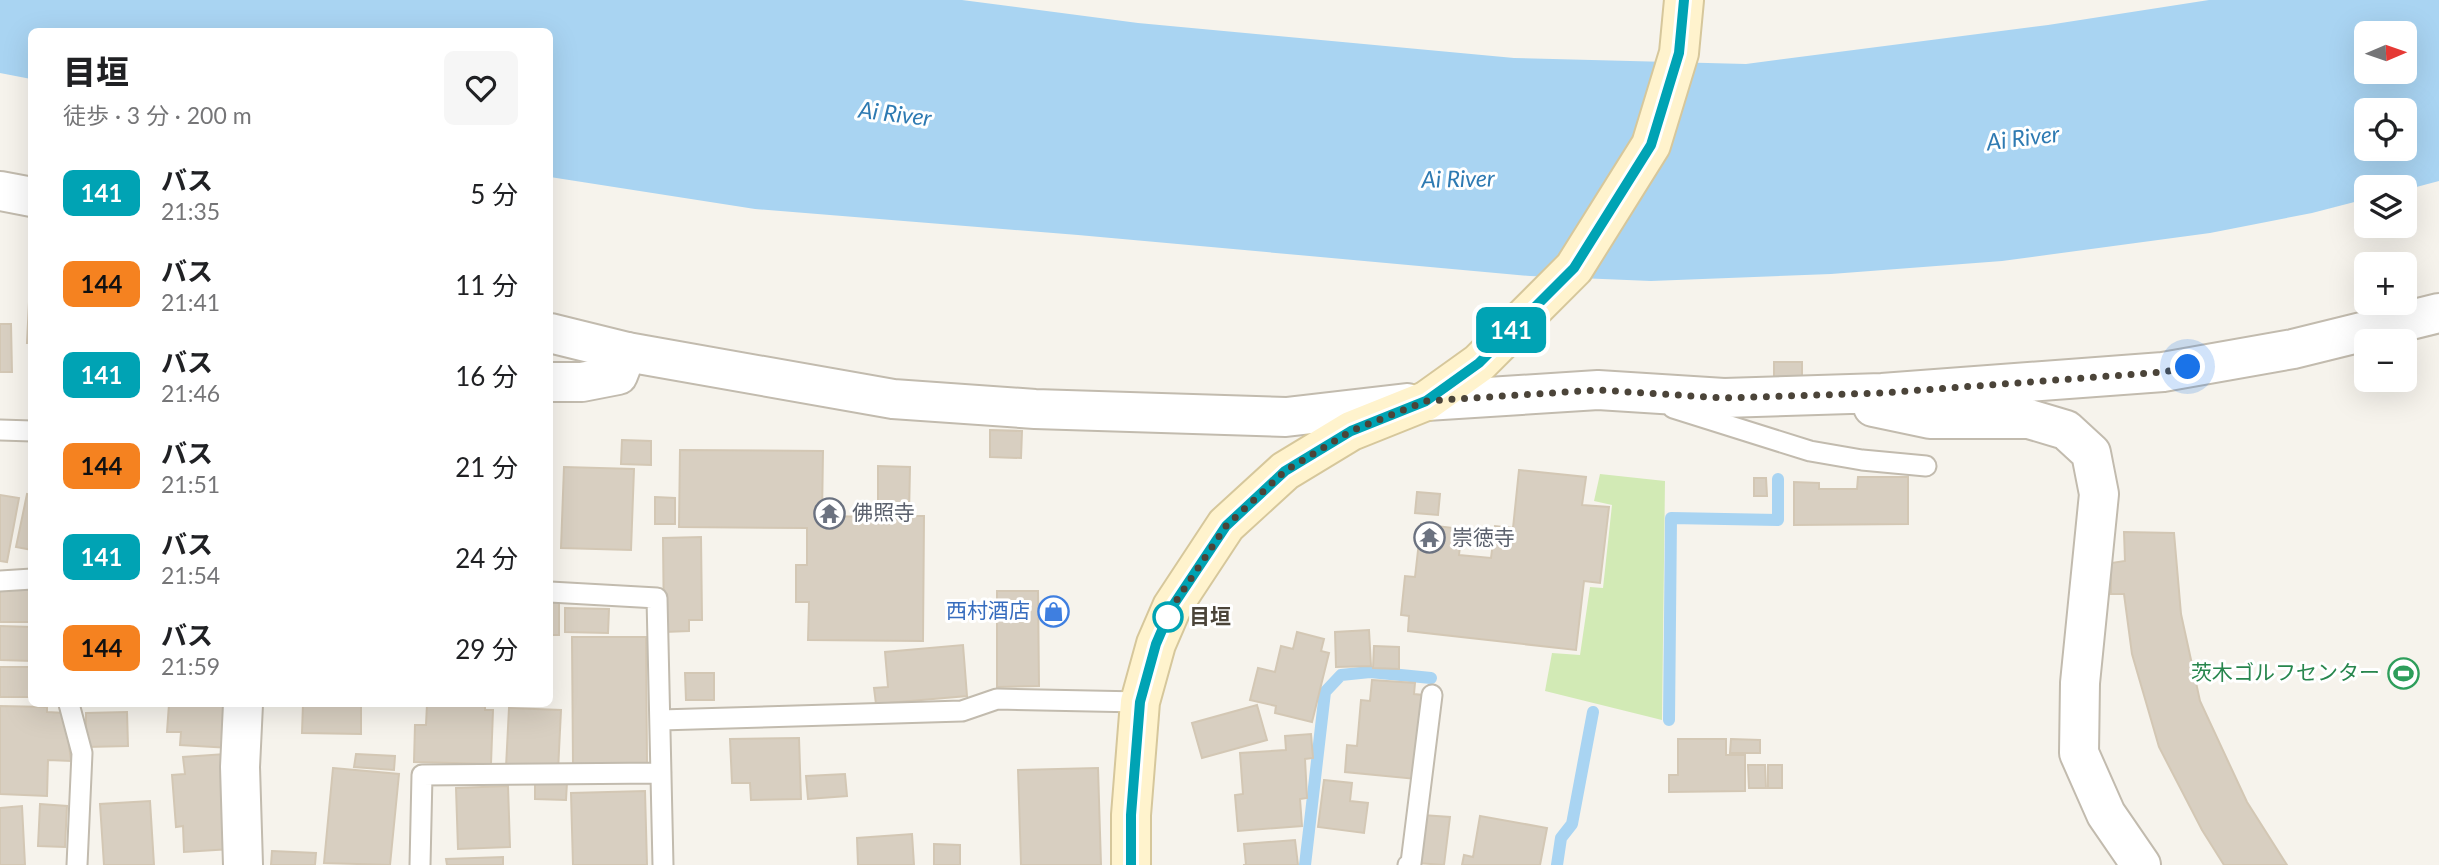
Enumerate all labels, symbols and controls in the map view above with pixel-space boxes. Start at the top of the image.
north arrow [2354,21,2417,84]
map controls [2354,21,2417,392]
text: 目垣 [63,51,129,91]
button: heart [444,51,518,125]
water label: Ai River [856,95,934,132]
button: locate [2354,98,2417,161]
text: 徒歩 · 3 分 · 200 m [63,101,252,129]
water label: Ai River [1984,119,2062,155]
water label: Ai River [1420,163,1496,193]
text: バス [161,164,213,196]
button: layers [2354,175,2417,238]
text: 141 [81,178,122,207]
text: 5 分 [470,178,518,210]
text: 21:35 [161,197,220,225]
button: + [2354,252,2417,315]
text: バス [161,255,213,287]
text: 144 [81,269,122,298]
text: 11 分 [455,269,518,301]
text: 21:41 [161,288,220,316]
line badge: 141 [1471,307,1551,353]
text: 141 [1490,315,1532,344]
button: − [2354,329,2417,392]
text: バス [161,346,213,378]
your location [2170,349,2205,384]
text: 141 [81,360,122,389]
text: 16 分 [455,360,518,392]
text: 21:46 [161,379,220,407]
text: バス [161,437,213,469]
text: 144 [81,451,122,480]
text: 21 分 [455,451,518,483]
text: 21:51 [161,470,220,498]
temple icon: 佛照寺 [812,496,846,530]
place label: 佛照寺 [852,499,915,524]
temple icon: 崇徳寺 [1412,521,1446,555]
place label: 崇徳寺 [1452,524,1515,549]
text: バス [161,528,213,560]
text: 141 [81,542,122,571]
text: 24 分 [455,542,518,574]
text: 21:54 [161,561,220,589]
shop icon: 西村酒店 [1036,594,1070,628]
place label: 西村酒店 [946,597,1030,622]
marker: 目垣 [1153,602,1183,632]
place label: 目垣 [1189,603,1231,628]
text: バス [161,619,213,651]
text: 144 [81,633,122,662]
text: 29 分 [455,633,518,665]
text: 21:59 [161,652,220,680]
sports icon: 茨木ゴルフセンター [2386,656,2420,690]
place label: 茨木ゴルフセンター [2191,659,2380,684]

